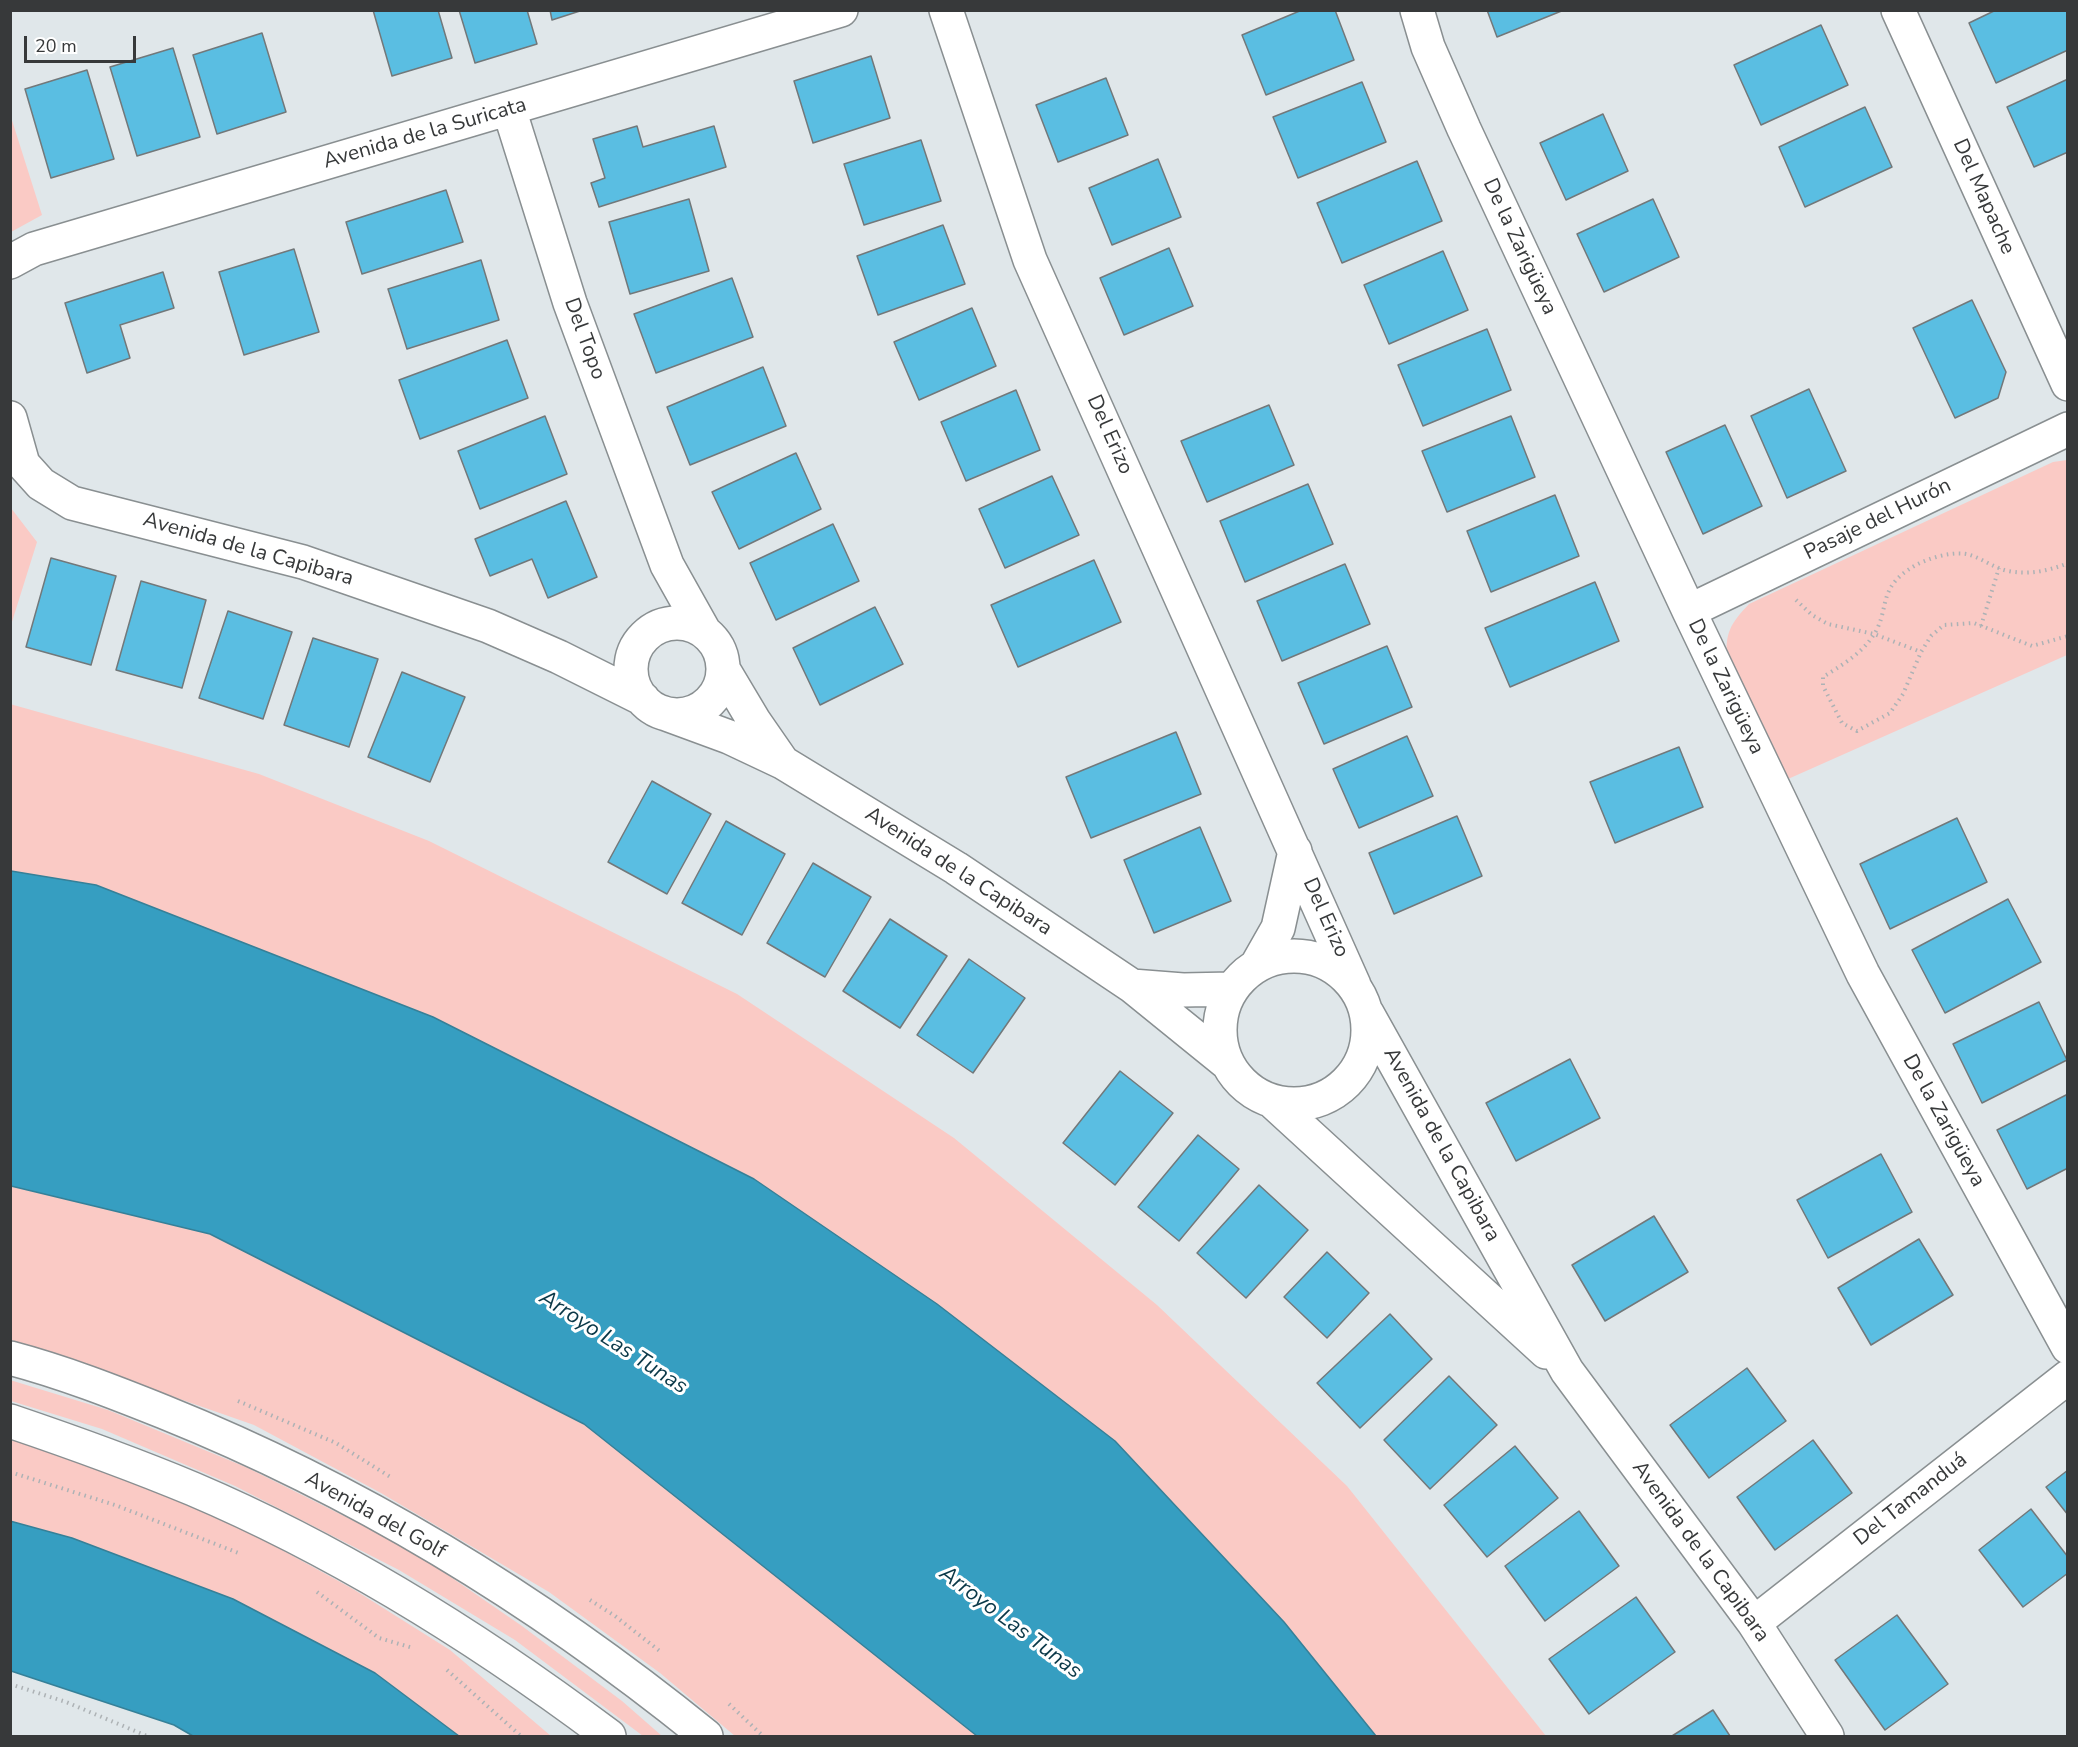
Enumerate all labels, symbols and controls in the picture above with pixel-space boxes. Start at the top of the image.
scale bar [27,24,140,62]
text: 20 m [35,34,77,58]
street label: Avenida de la Suricata [321,93,529,175]
street label: Del Mapache [1946,135,2020,259]
street label: De la Zarigüeya [1476,175,1562,319]
street label: Del Topo [558,295,610,383]
street label: Del Erizo [1080,391,1138,479]
street label: Pasaje del Hurón [1800,474,1956,566]
street label: Avenida de la Capibara [140,508,356,592]
street label: De la Zarigüeya [1681,615,1769,759]
street label: Avenida de la Capibara [860,802,1056,942]
street label: Del Erizo [1296,874,1354,962]
street label: Avenida de la Capibara [1377,1044,1505,1246]
street label: De la Zarigüeya [1896,1050,1990,1192]
water label: Arroyo Las Tunas [534,1285,692,1401]
street label: Del Tamanduá [1849,1448,1973,1552]
street label: Avenida de la Capibara [1626,1457,1774,1647]
street label: Avenida del Golf [300,1467,450,1565]
water label: Arroyo Las Tunas [934,1561,1086,1685]

